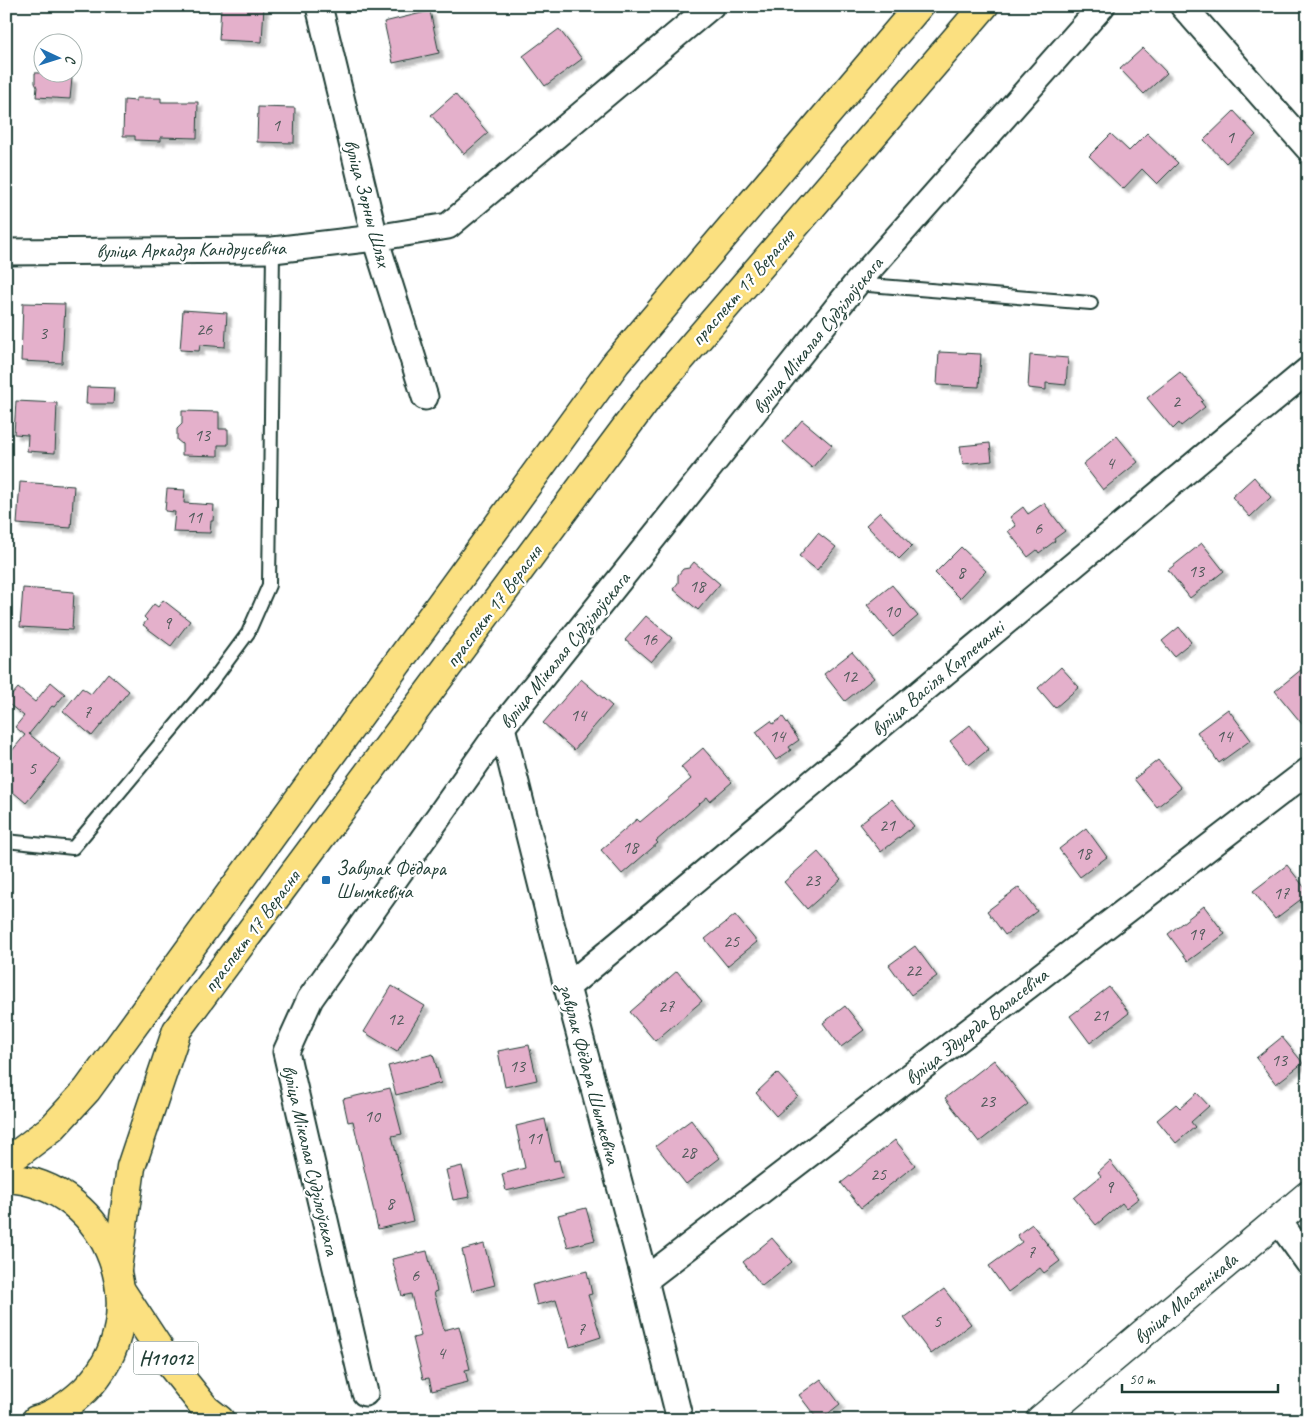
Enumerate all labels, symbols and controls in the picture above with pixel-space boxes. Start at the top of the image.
north arrow [32,32,82,82]
text: С [62,55,79,65]
house number: 1 [272,114,281,136]
house number: 1 [1226,126,1235,148]
street label: вуліца Зорны Шлях [338,137,397,272]
street label: праспект 17 Верасня [685,222,801,351]
street label: вуліца Аркадзя Кандрусевіча [96,235,287,264]
street label: вуліца Мікалая Судзілоўскага [746,250,890,419]
house number: 26 [196,318,213,340]
house number: 3 [39,322,49,344]
house number: 2 [1172,390,1182,412]
house number: 13 [194,424,212,446]
house number: 4 [1106,452,1116,474]
house number: 11 [186,506,203,528]
house number: 6 [1034,517,1043,539]
street label: праспект 17 Верасня [439,539,549,672]
house number: 13 [1188,560,1206,582]
house number: 8 [957,561,967,583]
street label: вуліца Мікалая Судзілоўскага [493,565,637,734]
house number: 18 [689,575,707,597]
house number: 10 [884,600,902,622]
house number: 9 [163,612,173,634]
street label: вуліца Васіля Карпечанкі [866,614,1011,741]
house number: 16 [641,628,658,650]
house number: 12 [841,665,859,687]
house number: 7 [83,701,92,723]
house number: 14 [570,704,588,726]
house number: 14 [769,725,787,747]
house number: 14 [1216,725,1234,747]
house number: 5 [28,757,37,779]
house number: 21 [879,814,896,836]
house number: 18 [622,836,640,858]
house number: 18 [1075,842,1093,864]
place label: Завулак Фёдара Шымкевіча [336,856,448,904]
street label: праспект 17 Верасня [197,864,307,997]
house number: 23 [804,869,822,891]
marker: Завулак Фёдара Шымкевіча [320,874,332,886]
house number: 17 [1273,882,1290,904]
house number: 19 [1188,923,1206,945]
house number: 25 [723,930,740,952]
house number: 22 [905,959,923,981]
street label: вуліца Эдуарда Валасевіча [900,962,1054,1090]
street label: завулак Фёдара Шымкевіча [552,978,626,1168]
house number: 27 [658,995,675,1017]
house number: 21 [1092,1004,1109,1026]
house number: 12 [387,1008,405,1030]
house number: 13 [1271,1049,1289,1071]
house number: 13 [509,1055,527,1077]
street label: вуліца Мікалая Судзілоўскага [275,1062,345,1260]
house number: 23 [979,1090,997,1112]
house number: 10 [364,1105,382,1127]
house number: 11 [526,1127,543,1149]
house number: 28 [680,1141,698,1163]
house number: 25 [870,1163,887,1185]
house number: 9 [1105,1176,1115,1198]
house number: 8 [386,1192,396,1214]
house number: 7 [1027,1241,1036,1263]
street label: вуліца Масленікава [1128,1246,1244,1349]
house number: 6 [411,1264,420,1286]
house number: 5 [933,1310,942,1332]
house number: 7 [577,1318,586,1340]
road number: Н11012 [134,1342,198,1375]
house number: 4 [437,1342,447,1364]
scale bar [1122,1361,1278,1393]
text: 50 m [1129,1370,1156,1389]

